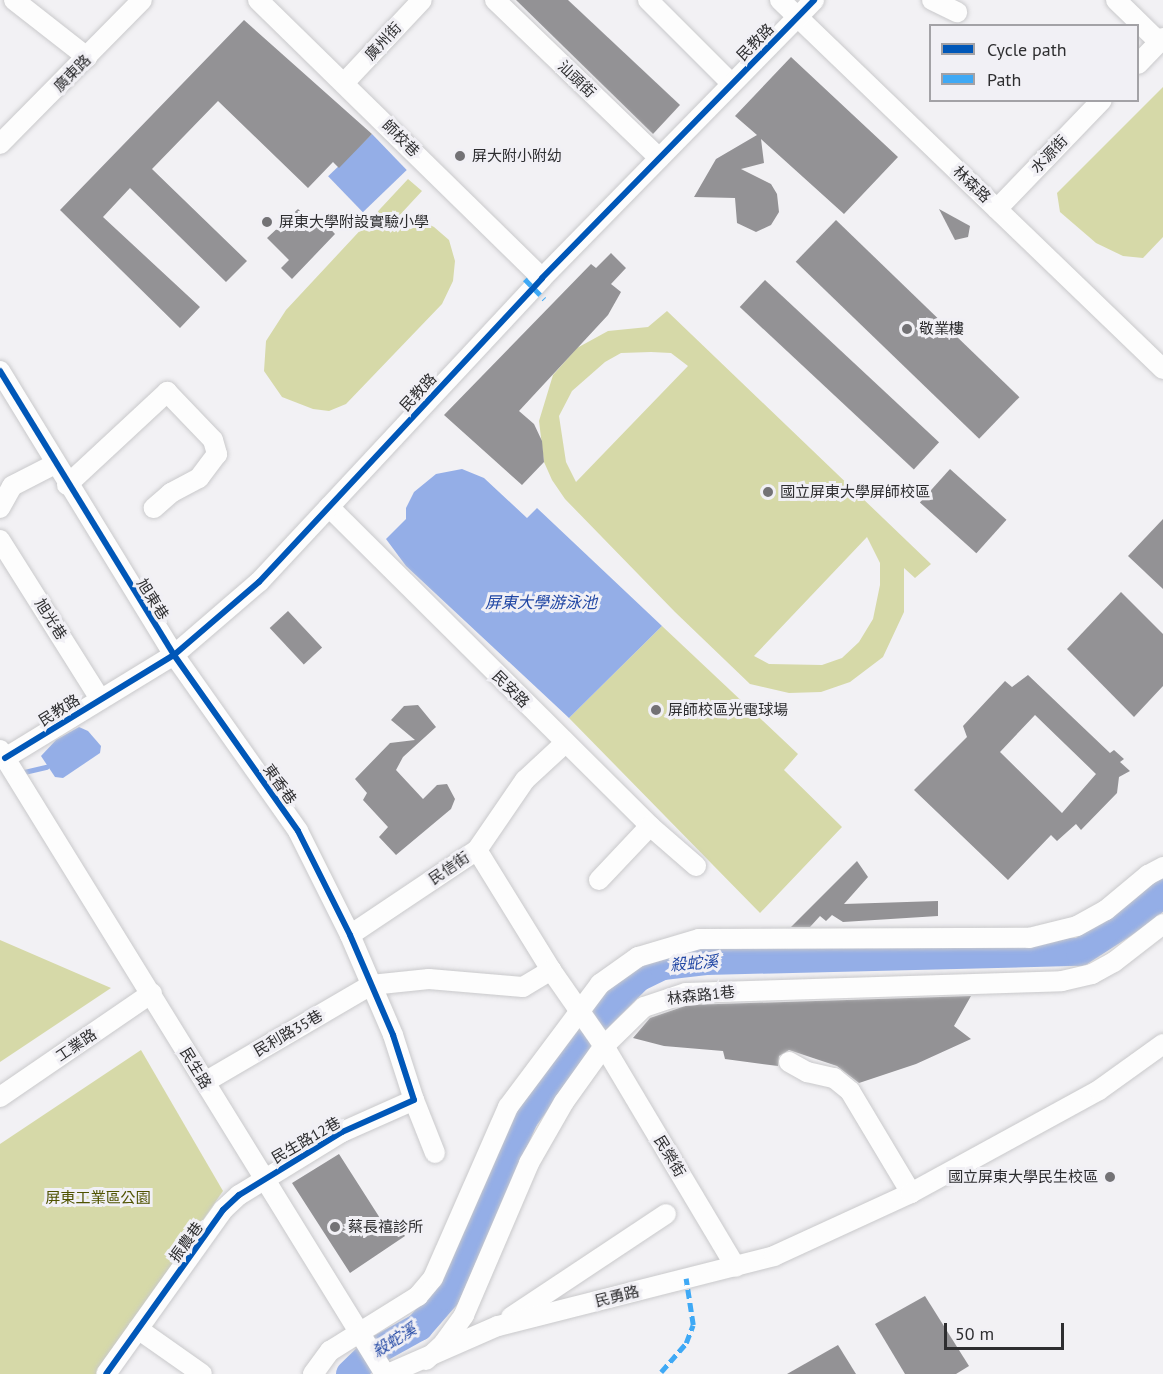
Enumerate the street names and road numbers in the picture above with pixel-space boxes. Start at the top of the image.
street label: 廣州街 [361,18,405,64]
street label: 民教路 [733,20,777,64]
street label: 廣東路 [50,51,94,95]
street label: 汕頭街 [555,57,599,101]
street label: 師校巷 [379,116,423,160]
street label: 水源街 [1027,132,1071,176]
street label: 林森路 [950,162,994,206]
street label: 民教路 [396,369,440,415]
street label: 旭東巷 [133,575,173,623]
street label: 旭光巷 [31,595,71,643]
street label: 民安路 [489,667,533,711]
street label: 民教路 [35,690,83,730]
street label: 東香巷 [260,760,300,808]
street label: 民信街 [425,848,473,888]
street label: 林森路1巷 [666,982,736,1008]
street label: 民利路35巷 [250,1006,326,1060]
street label: 工業路 [52,1025,100,1065]
street label: 民生路 [177,1044,215,1092]
street label: 民生路12巷 [268,1113,344,1167]
street label: 民榮街 [651,1132,689,1180]
street label: 振農巷 [165,1219,207,1265]
street label: 民勇路 [593,1282,641,1310]

